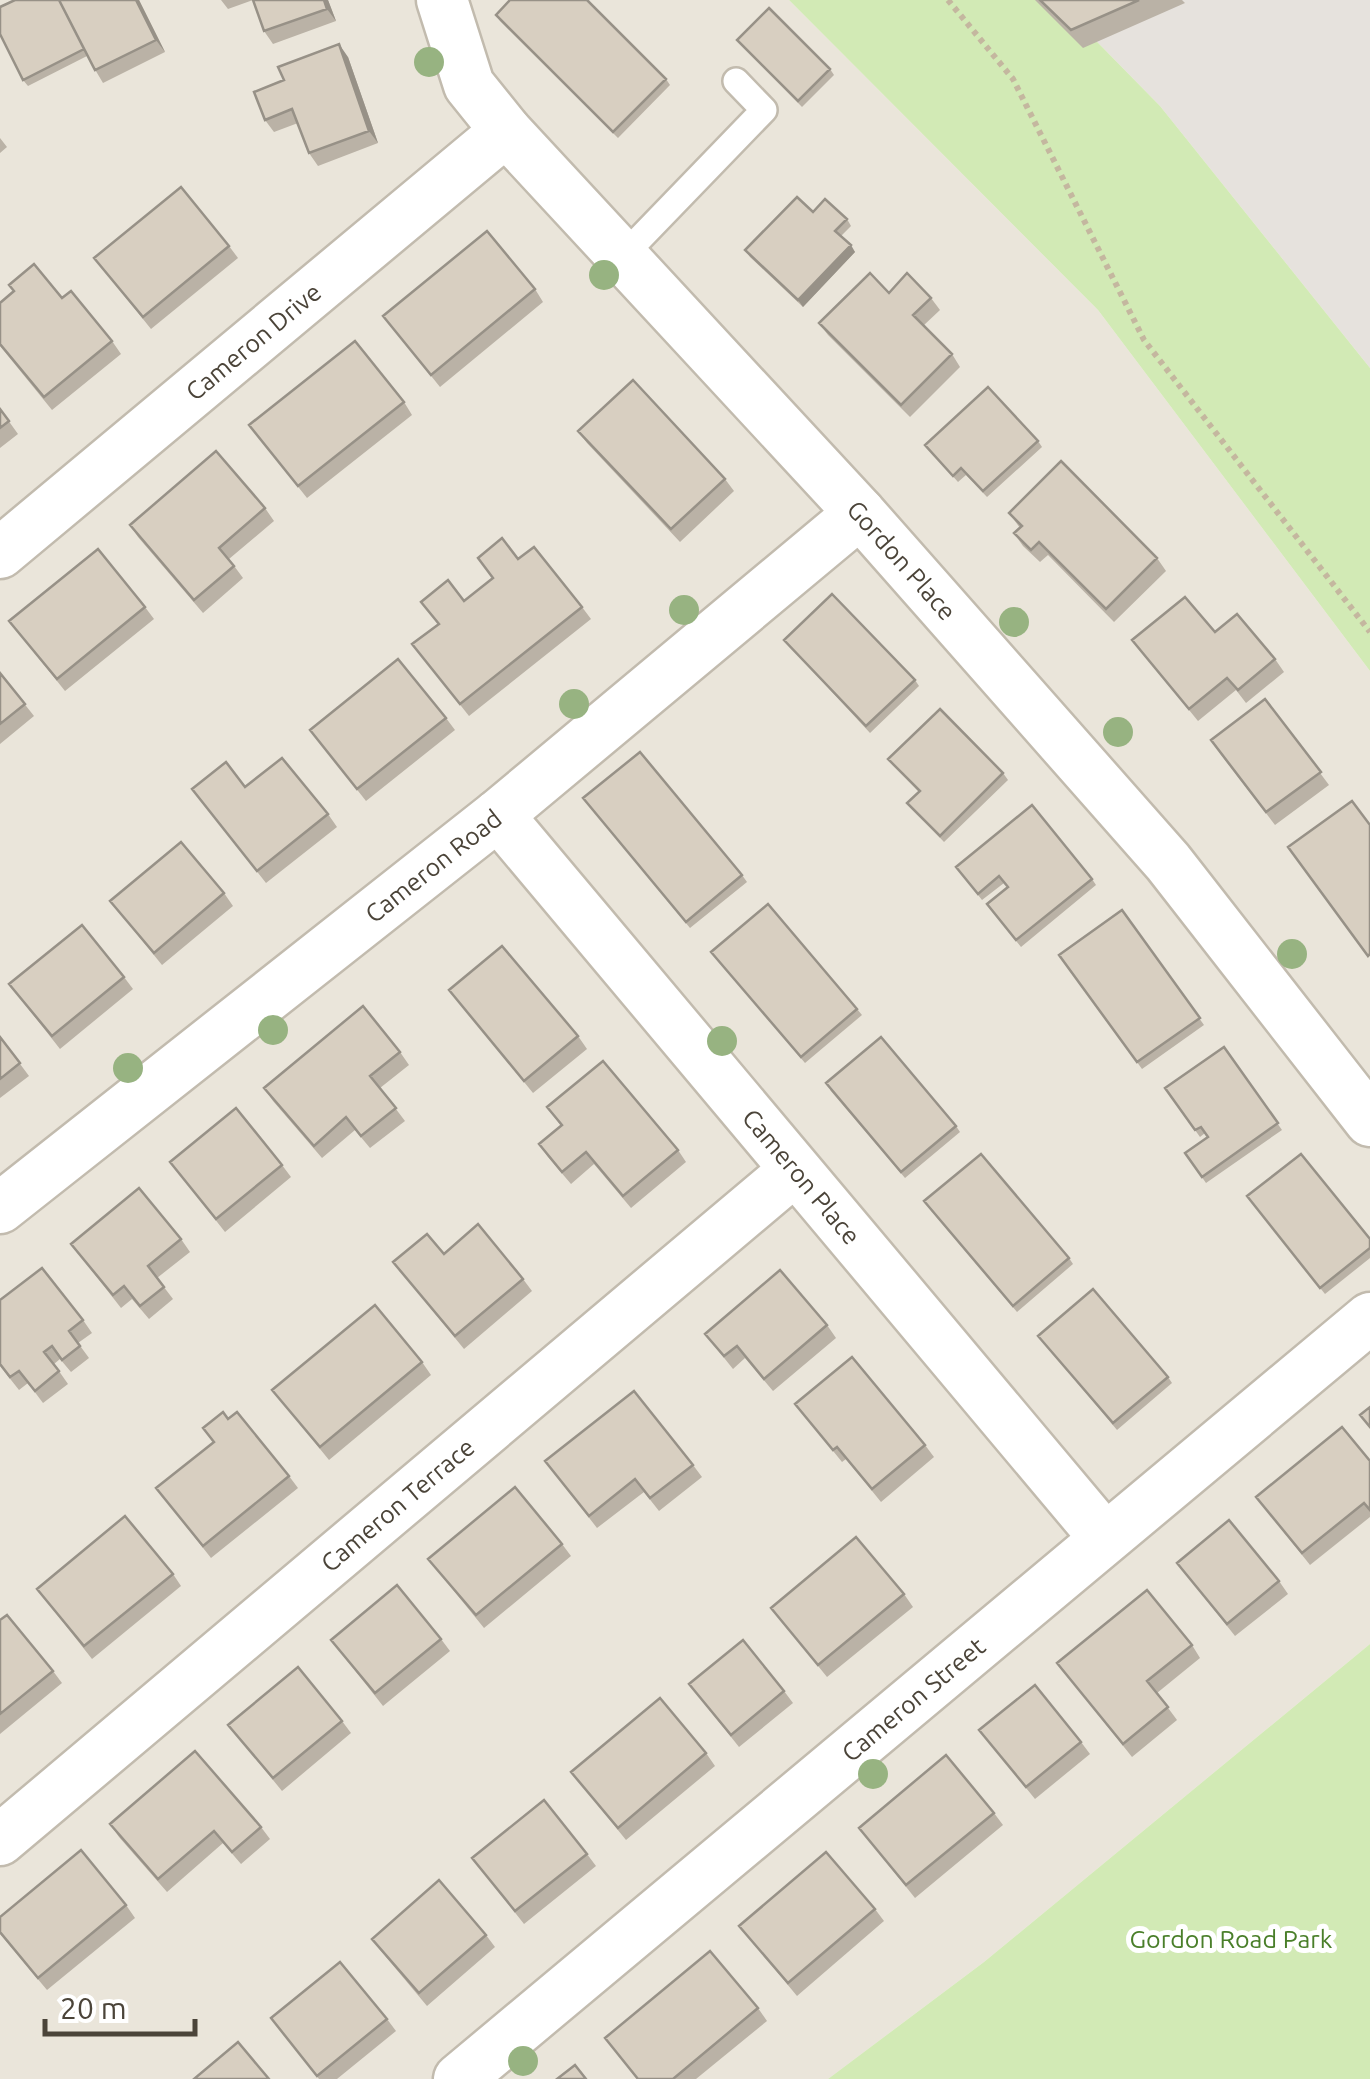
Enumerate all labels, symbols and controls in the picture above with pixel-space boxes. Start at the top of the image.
street label: Cameron Drive [180,277,326,406]
street label: Gordon Place [842,495,962,626]
street label: Cameron Road [360,804,507,928]
street label: Cameron Place [737,1103,866,1250]
street label: Cameron Terrace [315,1433,480,1577]
street label: Cameron Street [836,1632,991,1767]
park label: Gordon Road Park [1130,1925,1333,1953]
scale bar [45,1974,195,2036]
text: 20 m [60,1991,127,2025]

